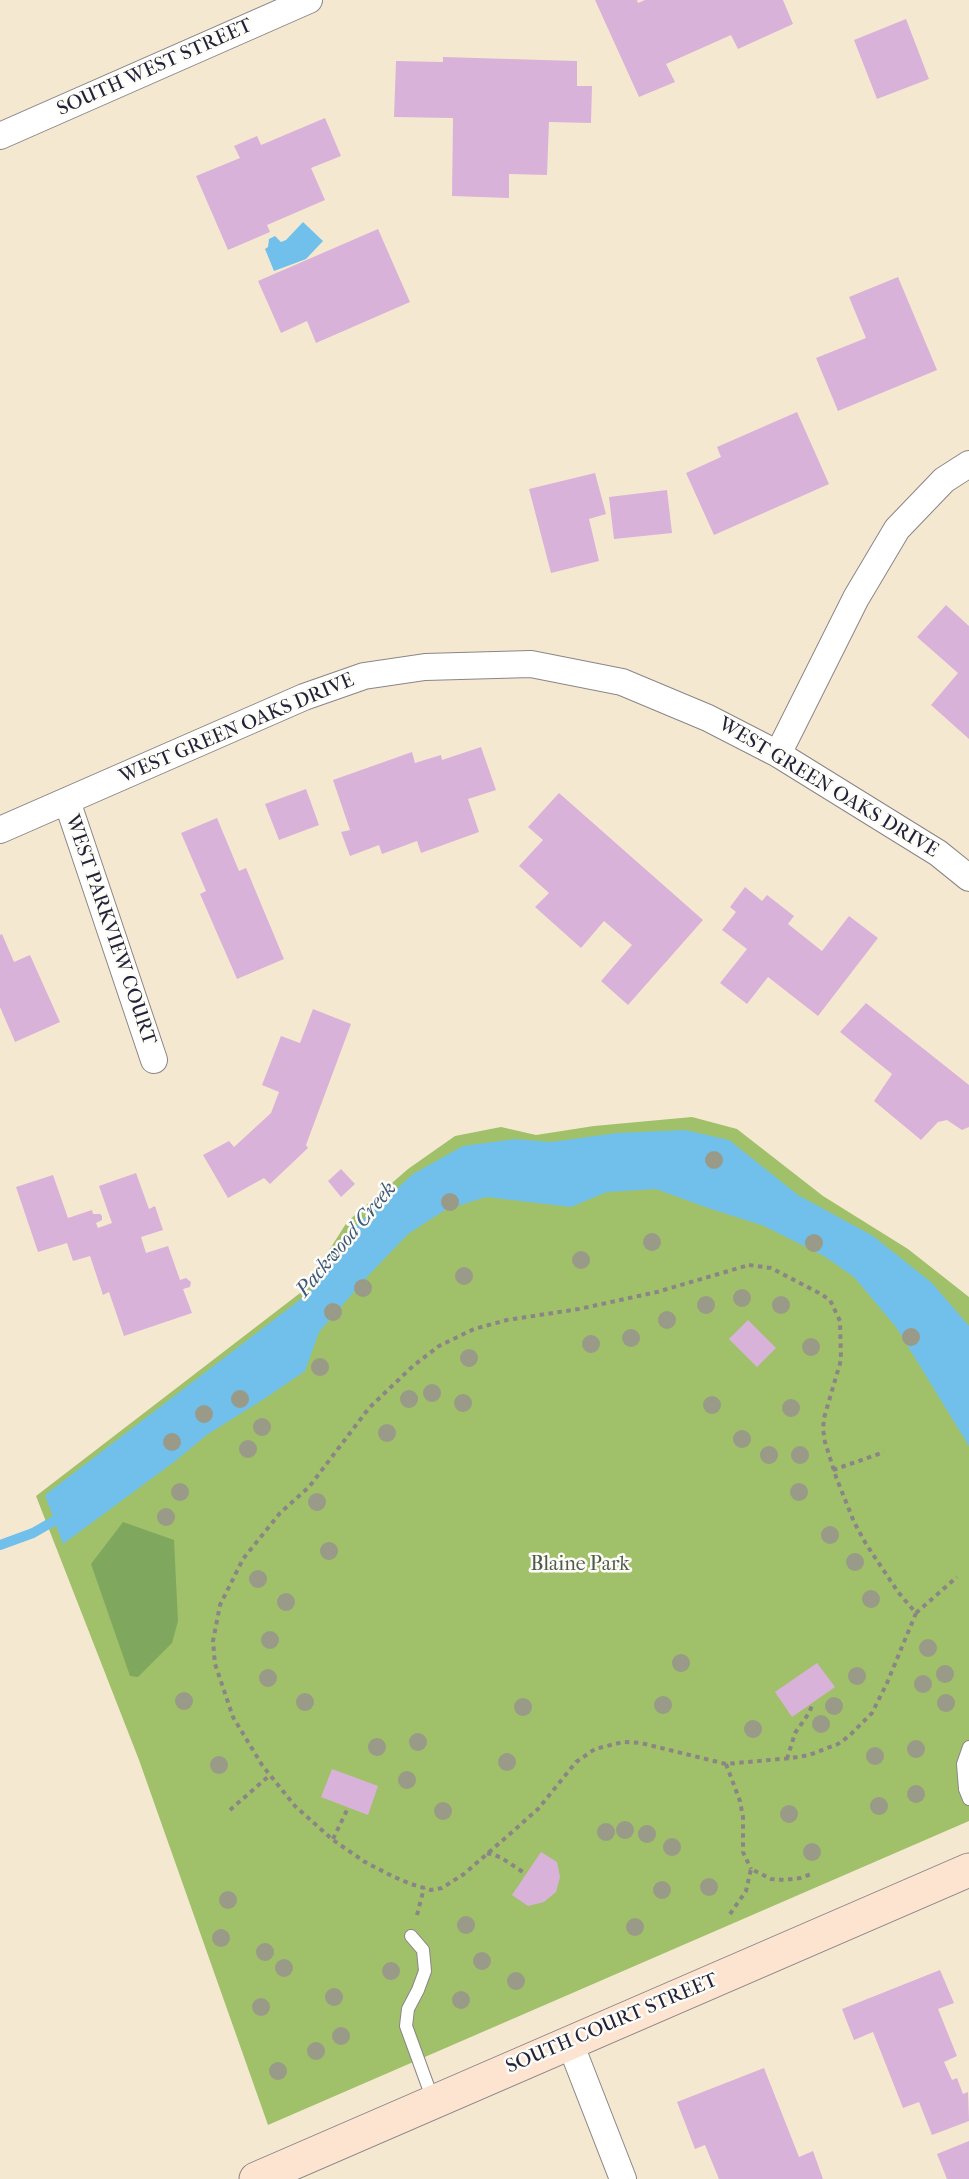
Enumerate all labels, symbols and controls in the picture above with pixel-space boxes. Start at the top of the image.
street label: SOUTH WEST STREET [54,14,256,122]
street label: WEST GREEN OAKS DRIVE [116,669,358,789]
street label: WEST GREEN OAKS DRIVE [714,713,942,863]
street label: WEST PARKVIEW COURT [59,812,161,1048]
water label: Packwood Creek [291,1177,403,1303]
park label: Blaine Park [530,1553,630,1577]
street label: SOUTH COURT STREET [503,1969,721,2079]

